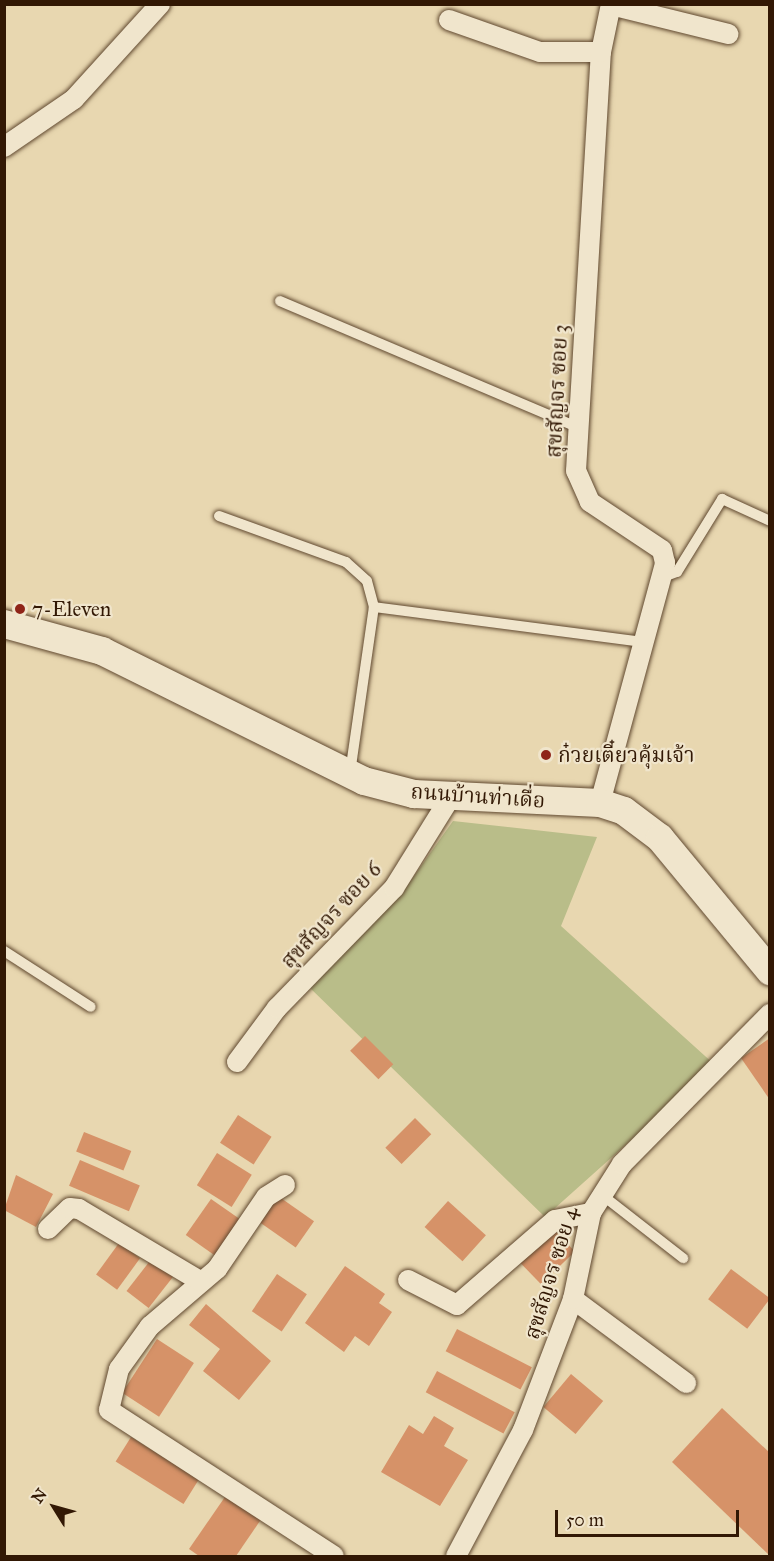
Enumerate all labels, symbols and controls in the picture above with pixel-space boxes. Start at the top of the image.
street label: สุขสัญจร ซอย 3 [541,324,573,458]
place label: 7-Eleven [32,596,111,622]
marker: 7-Eleven [13,602,27,616]
place label: ก๋วยเตี๋ยวคุ้มเจ้า [558,742,695,768]
marker: ก๋วยเตี๋ยวคุ้มเจ้า [539,748,553,762]
street label: ถนนบ้านท่าเดื่อ [410,779,546,813]
street label: สุขสัญจร ซอย 6 [275,857,387,973]
street label: สุขสัญจร ซอย 4 [519,1204,583,1342]
north arrow [24,1477,84,1537]
text: N [28,1485,51,1507]
scale bar [558,1498,742,1536]
text: 50 m [566,1509,604,1531]

